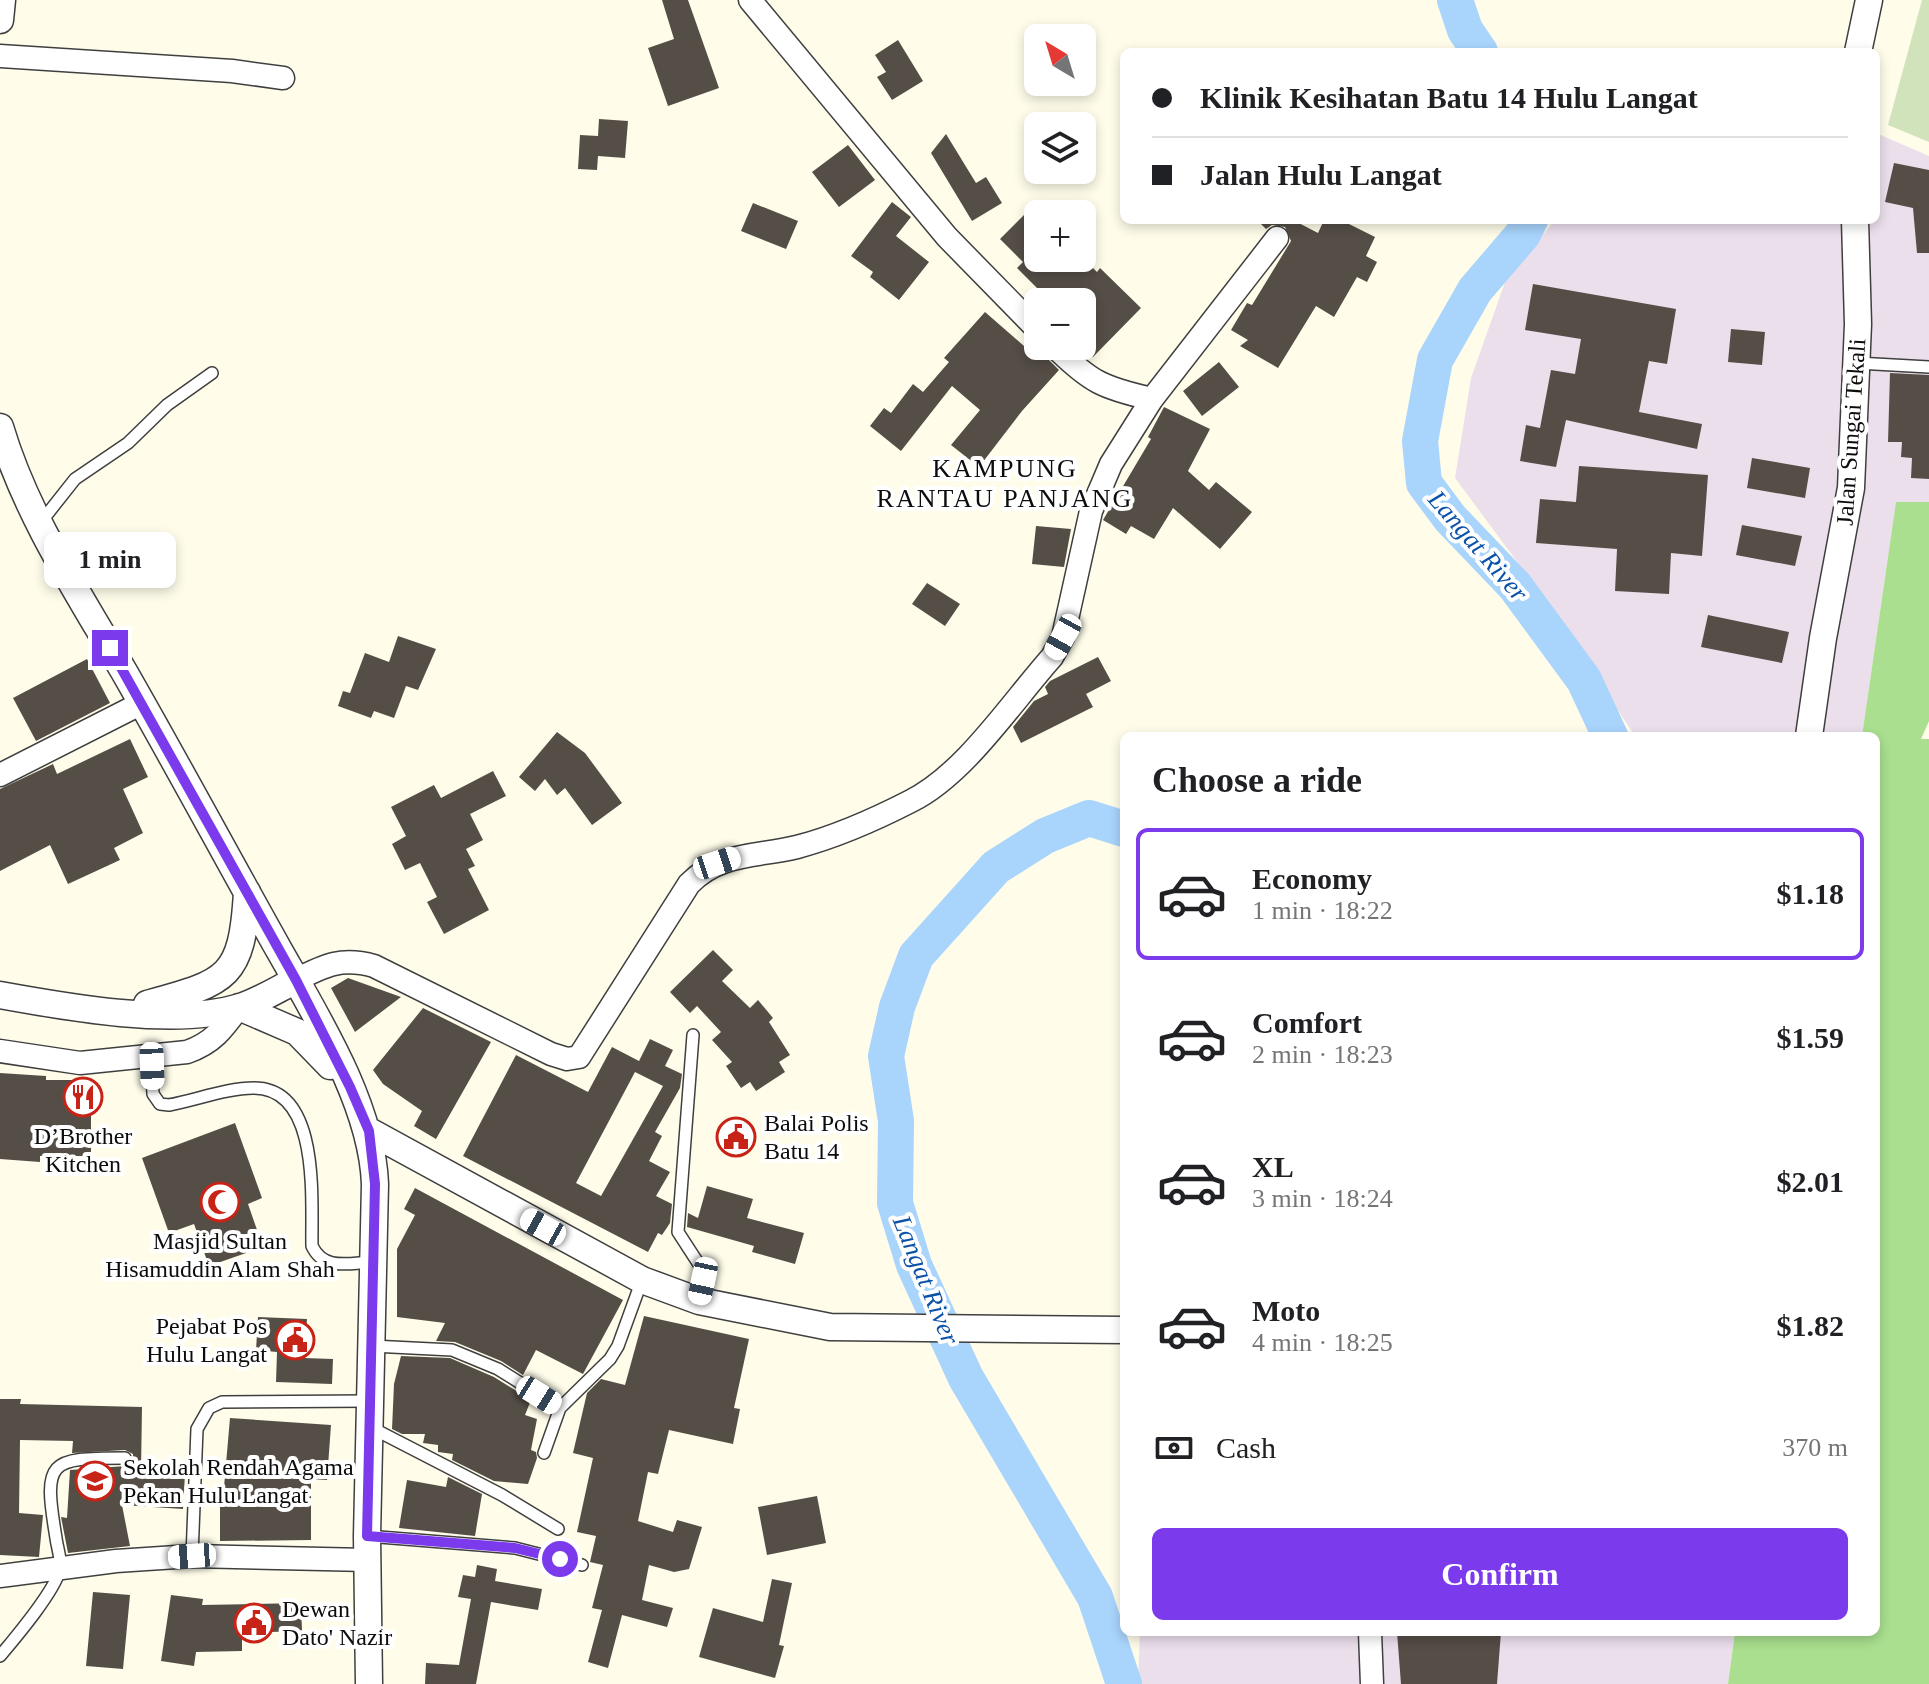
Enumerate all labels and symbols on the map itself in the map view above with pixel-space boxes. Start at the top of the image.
north arrow [1024,24,1096,96]
street label: Jalan Sungai Tekali [1832,337,1871,526]
district label: KAMPUNG RANTAU PANJANG [877,454,1133,513]
water label: Langat River [1422,484,1534,608]
callout: 1 min [44,532,176,588]
car [1041,610,1085,664]
route end [92,630,128,666]
car [690,844,744,882]
car [139,1042,165,1090]
restaurant icon: D’Brother Kitchen [62,1076,104,1118]
place label: Balai Polis Batu 14 [764,1110,869,1164]
public building icon: Balai Polis Batu 14 [715,1116,757,1158]
place label: D’Brother Kitchen [34,1123,132,1177]
mosque icon: Masjid Sultan Hisamuddin Alam Shah [199,1181,241,1223]
car [516,1205,570,1249]
water label: Langat River [887,1210,965,1350]
place label: Masjid Sultan Hisamuddin Alam Shah [105,1228,335,1282]
car [686,1255,720,1307]
place label: Pejabat Pos Hulu Langat [146,1313,267,1367]
public building icon: Pejabat Pos Hulu Langat [274,1319,316,1361]
car [512,1372,566,1418]
place label: Sekolah Rendah Agama Pekan Hulu Langat [123,1454,354,1508]
school or university icon: Sekolah Rendah Agama Pekan Hulu Langat [74,1460,116,1502]
route start [542,1541,578,1577]
car [167,1542,217,1570]
place label: Dewan Dato' Nazir [282,1596,392,1650]
public building icon: Dewan Dato' Nazir [233,1602,275,1644]

